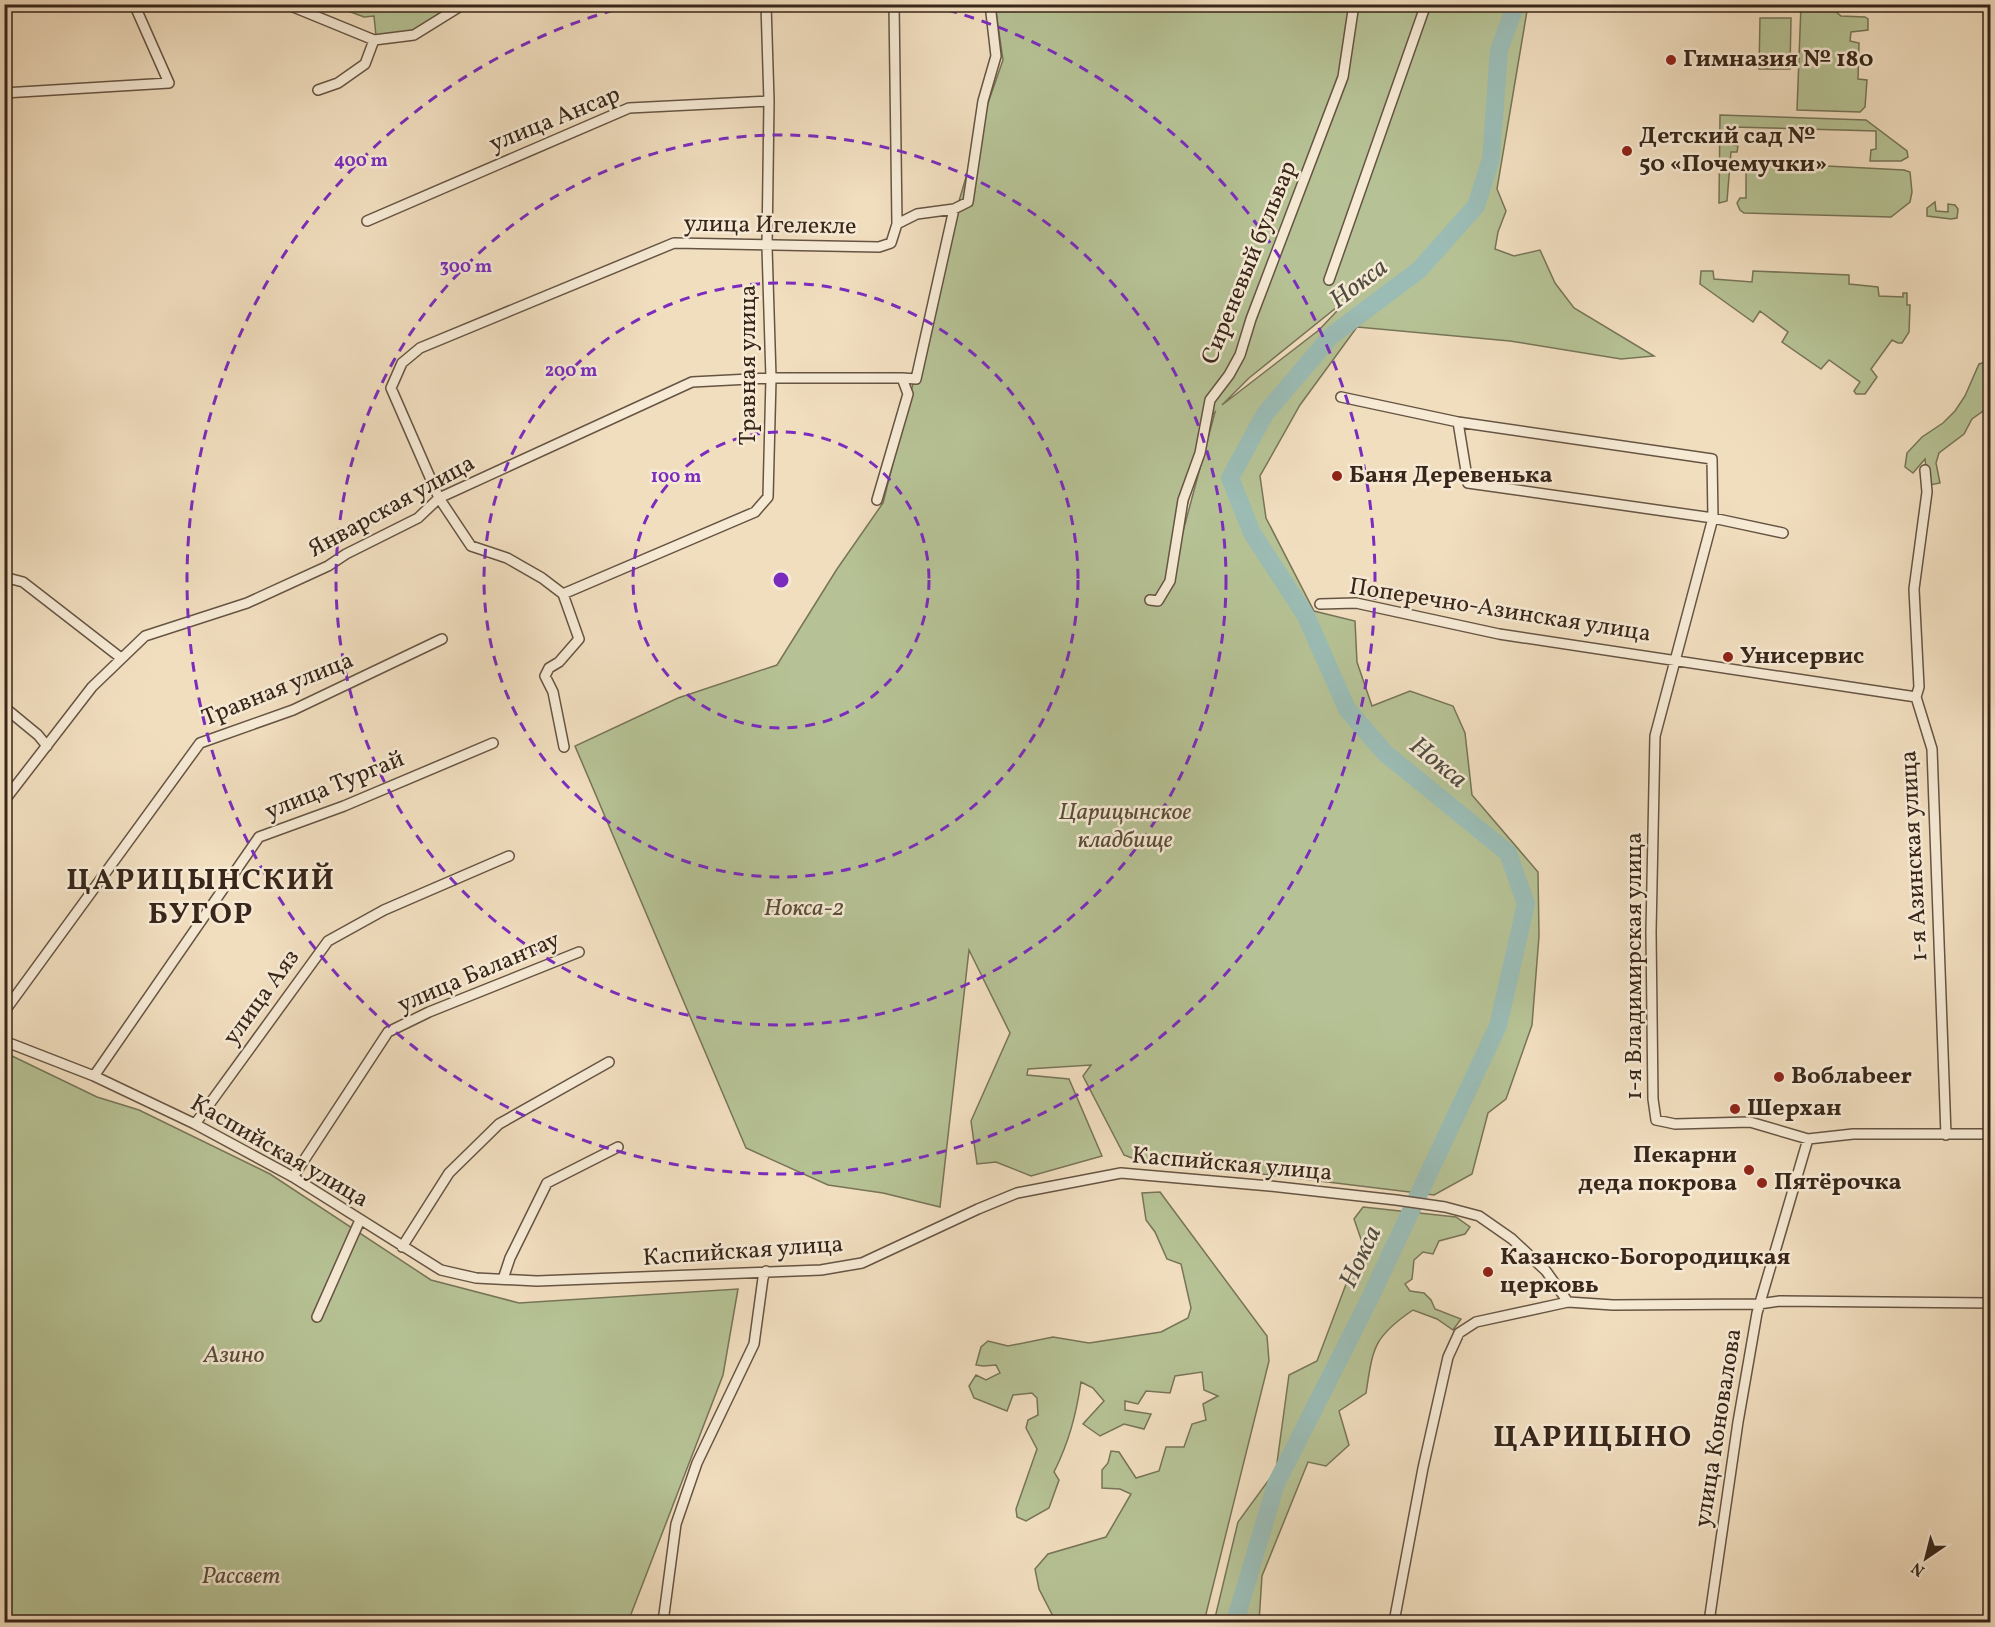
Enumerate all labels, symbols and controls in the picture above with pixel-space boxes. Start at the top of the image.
place label: Гимназия № 180 [1683,43,1873,77]
marker: Гимназия № 180 [1664,53,1678,67]
street label: улица Ансар [484,78,626,162]
place label: Детский сад № 50 «Почемучки» [1639,120,1827,182]
marker: Детский сад № 50 «Почемучки» [1620,144,1634,158]
text: 400 m [334,149,388,174]
street label: Сиреневый бульвар [1194,156,1306,370]
street label: улица Игелекле [683,207,857,245]
water label: Нокса [1322,250,1396,318]
text: 300 m [440,255,492,280]
street label: Травная улица [732,285,766,445]
text: 200 m [545,359,597,384]
street label: Январская улица [302,447,482,567]
place label: Баня Деревенька [1349,459,1553,493]
text: 100 m [651,465,701,490]
marker: Баня Деревенька [1330,469,1344,483]
centre of rings [771,570,791,590]
street label: Поперечно-Азинская улица [1347,570,1653,652]
place label: Унисервис [1740,640,1864,674]
street label: Травная улица [197,644,359,736]
marker: Унисервис [1721,650,1735,664]
water label: Нокса [1401,729,1475,797]
street label: улица Тургай [260,743,410,829]
street label: 1-я Азинская улица [1892,750,1938,962]
park label: Царицынское кладбище [1059,796,1192,858]
street label: 1-я Владимирская улица [1618,832,1652,1100]
district label: ЦАРИЦЫНСКИЙ БУГОР [66,860,336,936]
park label: Нокса-2 [764,892,844,926]
street label: улица Балантау [392,923,566,1023]
street label: улица Аяз [216,943,308,1053]
place label: Воблаbeer [1791,1060,1912,1094]
marker: Воблаbeer [1772,1070,1786,1084]
street label: Каспийская улица [183,1087,375,1217]
place label: Шерхан [1747,1092,1842,1126]
marker: Шерхан [1728,1102,1742,1116]
street label: Каспийская улица [1130,1139,1334,1191]
place label: Пекарни деда покрова [1578,1139,1737,1201]
marker: Пекарни деда покрова [1742,1163,1756,1177]
place label: Пятёрочка [1774,1166,1902,1200]
marker: Пятёрочка [1755,1176,1769,1190]
water label: Нокса [1331,1220,1391,1294]
street label: Каспийская улица [642,1228,844,1276]
place label: Казанско-Богородицкая церковь [1500,1241,1790,1303]
marker: Казанско-Богородицкая церковь [1481,1265,1495,1279]
street label: улица Коновалова [1686,1326,1752,1530]
park label: Азино [203,1339,264,1373]
district label: ЦАРИЦЫНО [1493,1417,1693,1459]
north arrow [1896,1528,1956,1588]
text: N [1907,1556,1930,1581]
park label: Рассвет [201,1560,281,1594]

